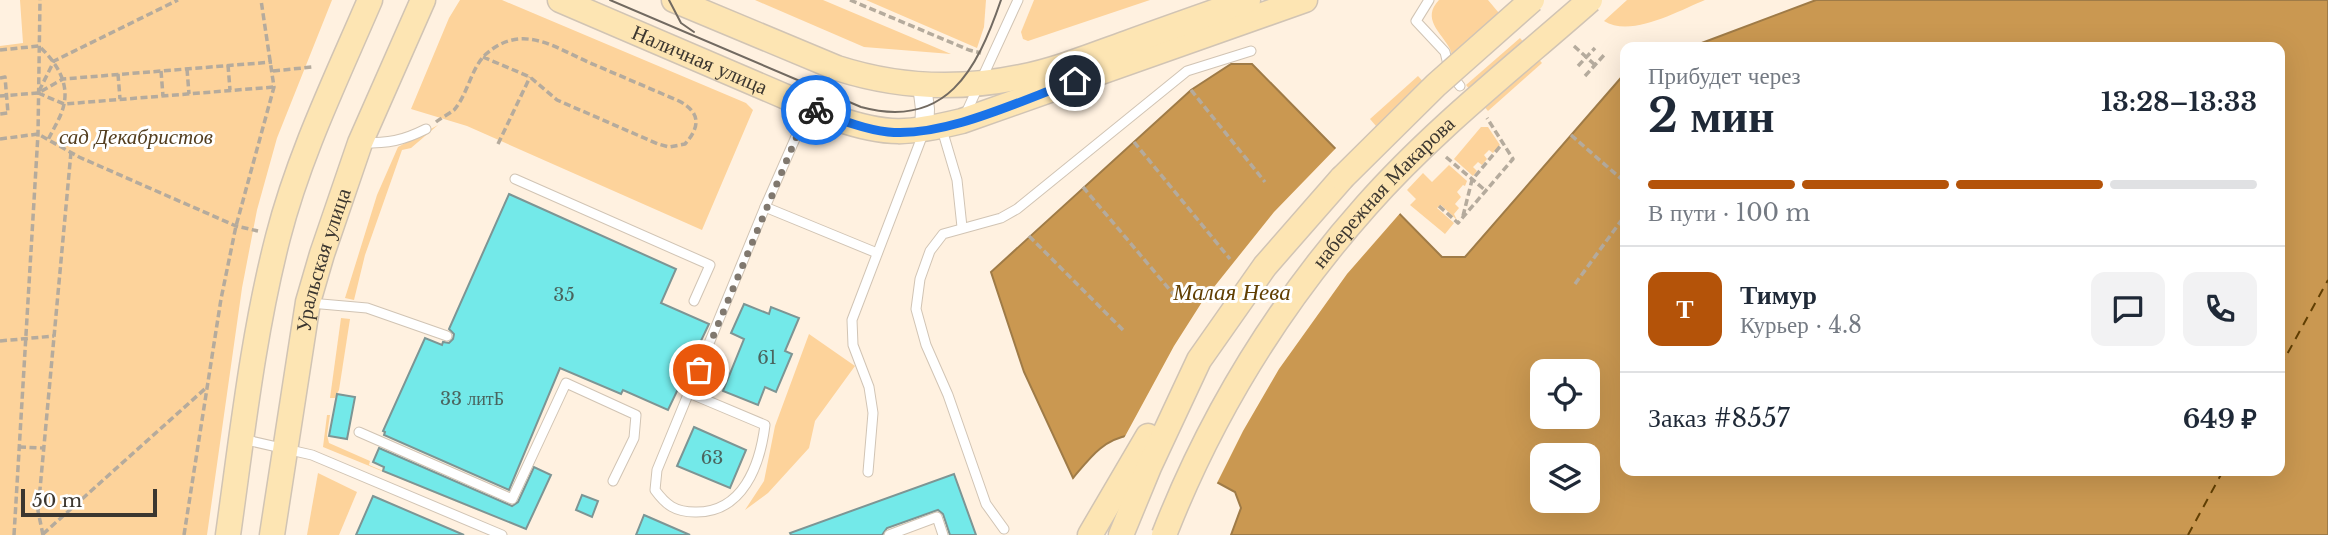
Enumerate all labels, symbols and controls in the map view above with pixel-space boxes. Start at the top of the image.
street label: Наличная улица [628,19,772,101]
pin [1045,51,1105,111]
icon: home [1056,62,1094,100]
text: Прибудет через [1648,62,1801,90]
courier [781,75,851,145]
text: 13:28–13:33 [2101,86,2257,118]
text: 2 мин [1648,87,1775,144]
icon: bike [797,91,835,129]
street label: набережная Макарова [1306,110,1461,273]
park label: сад Декабристов [59,124,213,150]
street label: Уральская улица [291,184,357,334]
text: В пути · 100 m [1648,199,1810,227]
button: chat [2091,272,2165,346]
button: phone [2183,272,2257,346]
water label: Малая Нева [1172,278,1291,306]
text: Тимур [1740,279,1817,311]
house number: 35 [553,284,575,306]
text: Т [1676,293,1694,325]
text: Курьер · 4.8 [1740,311,1862,339]
pin [669,340,729,400]
house number: 61 [757,347,777,369]
icon: bag [680,351,718,389]
map controls [1530,359,1600,513]
button: locate [1530,359,1600,429]
house number: 33 литБ [440,388,504,410]
text: Заказ #8557 [1648,402,1790,434]
text: 649 ₽ [2183,403,2257,435]
button: layers [1530,443,1600,513]
house number: 63 [701,447,723,469]
scale bar [21,486,158,518]
text: 50 m [32,489,82,512]

